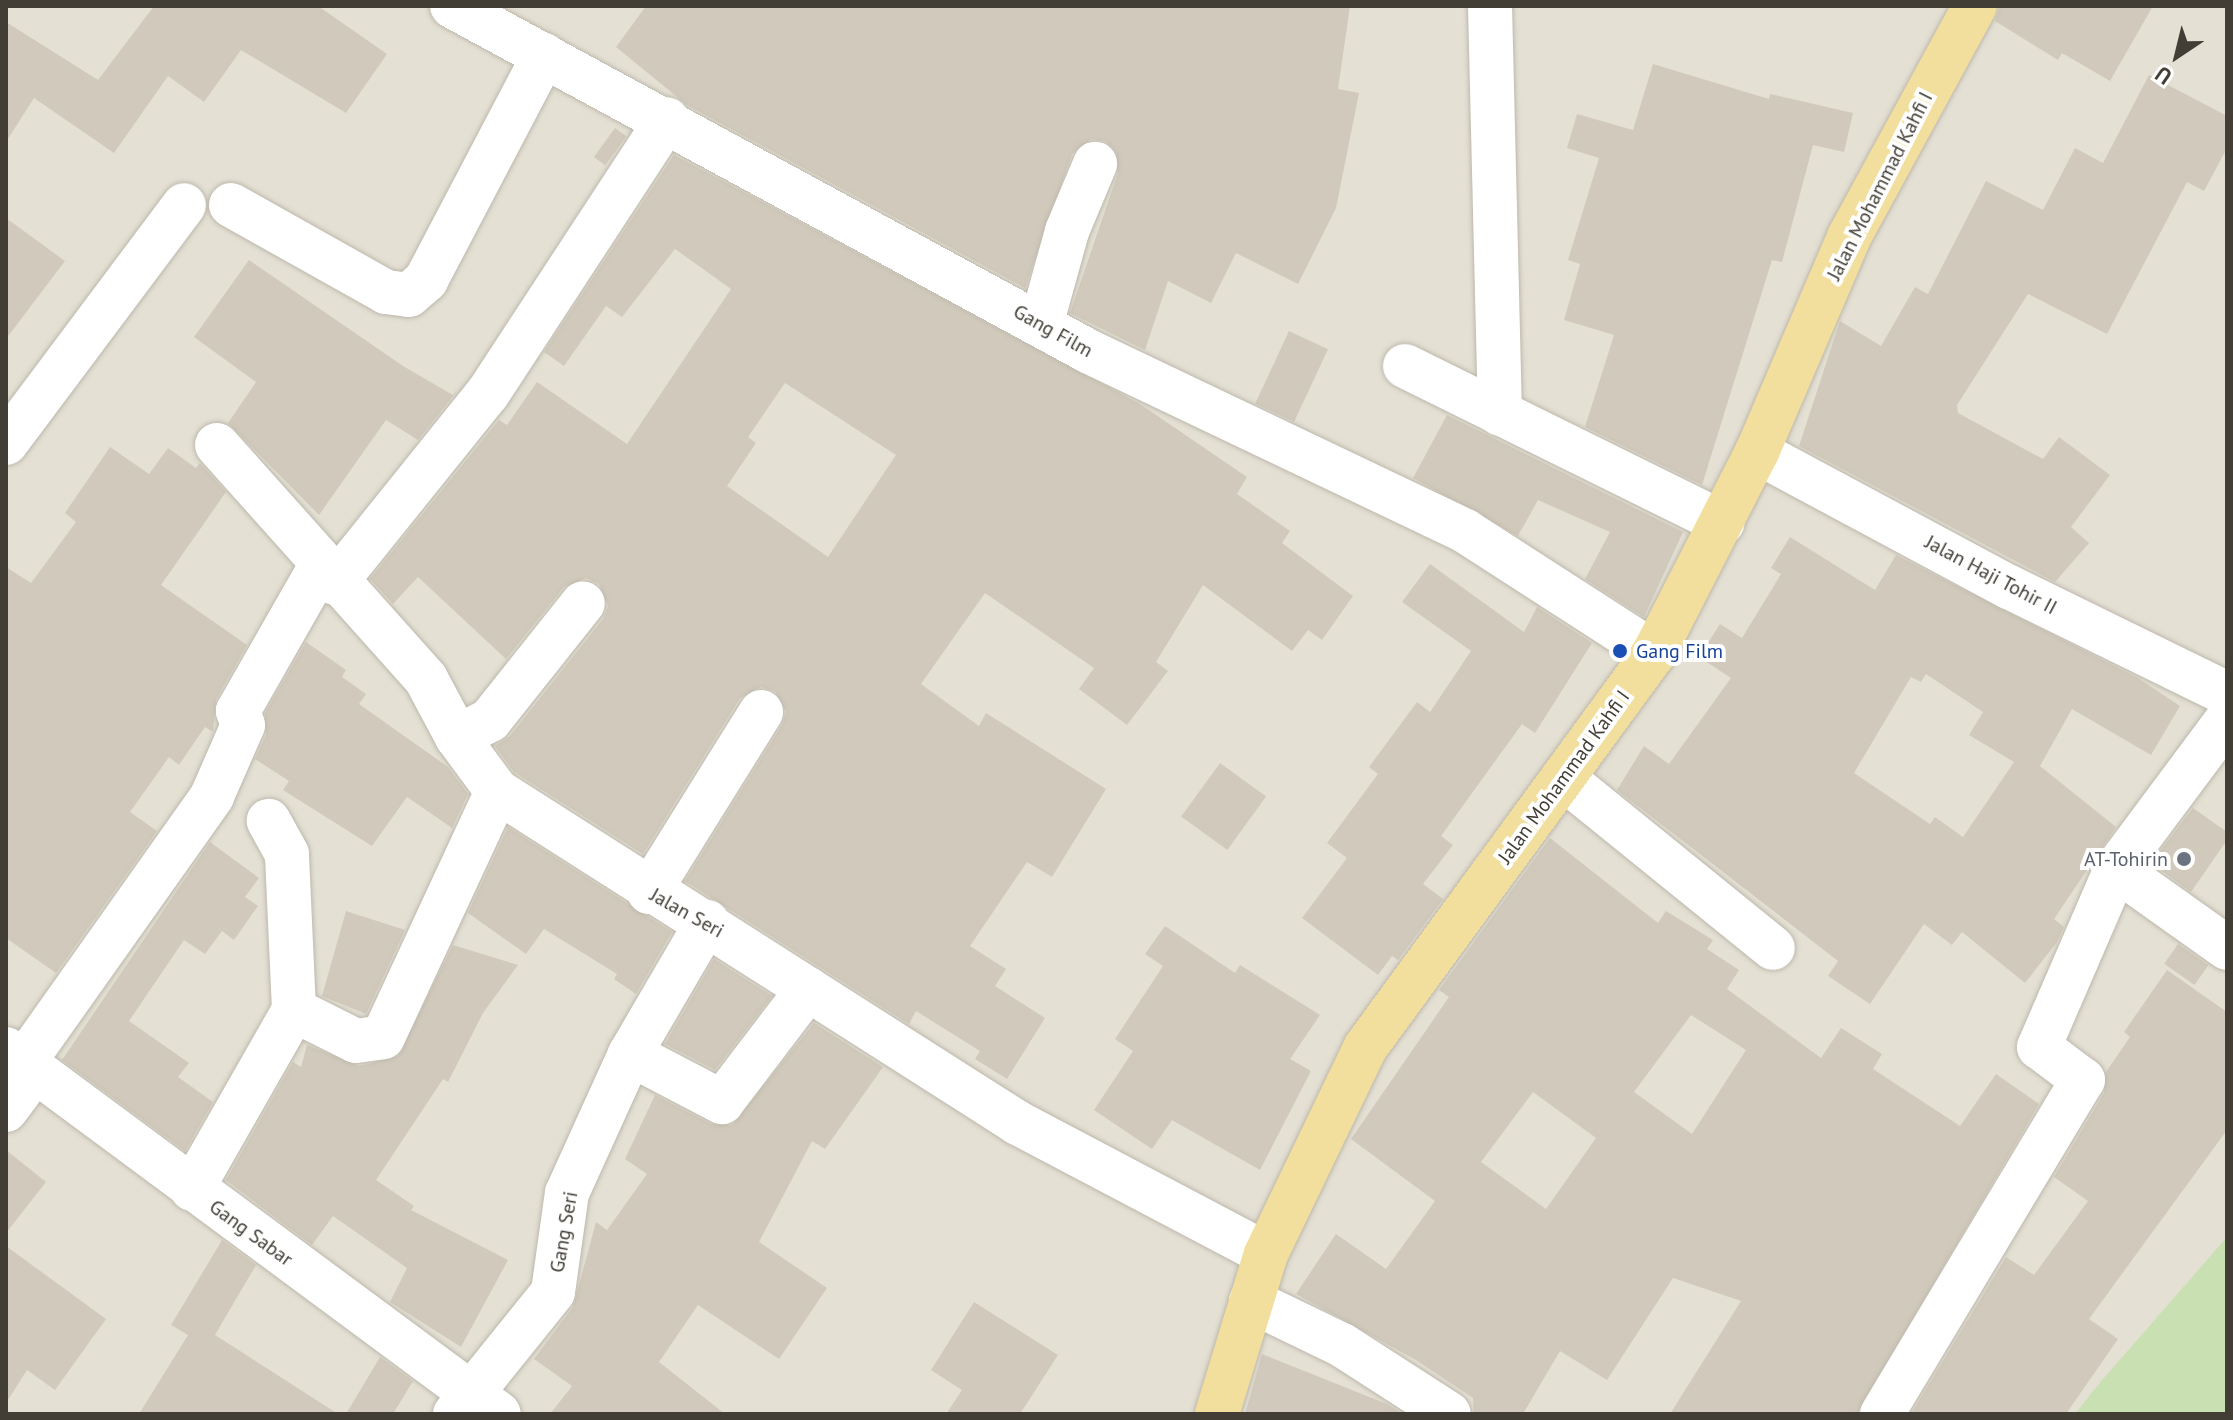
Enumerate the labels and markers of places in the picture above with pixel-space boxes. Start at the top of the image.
place label: Gang Film [1636,639,1723,663]
marker: Gang Film [1611,642,1629,660]
place label: AT-Tohirin [2084,847,2168,871]
marker: AT-Tohirin [2175,850,2193,868]

